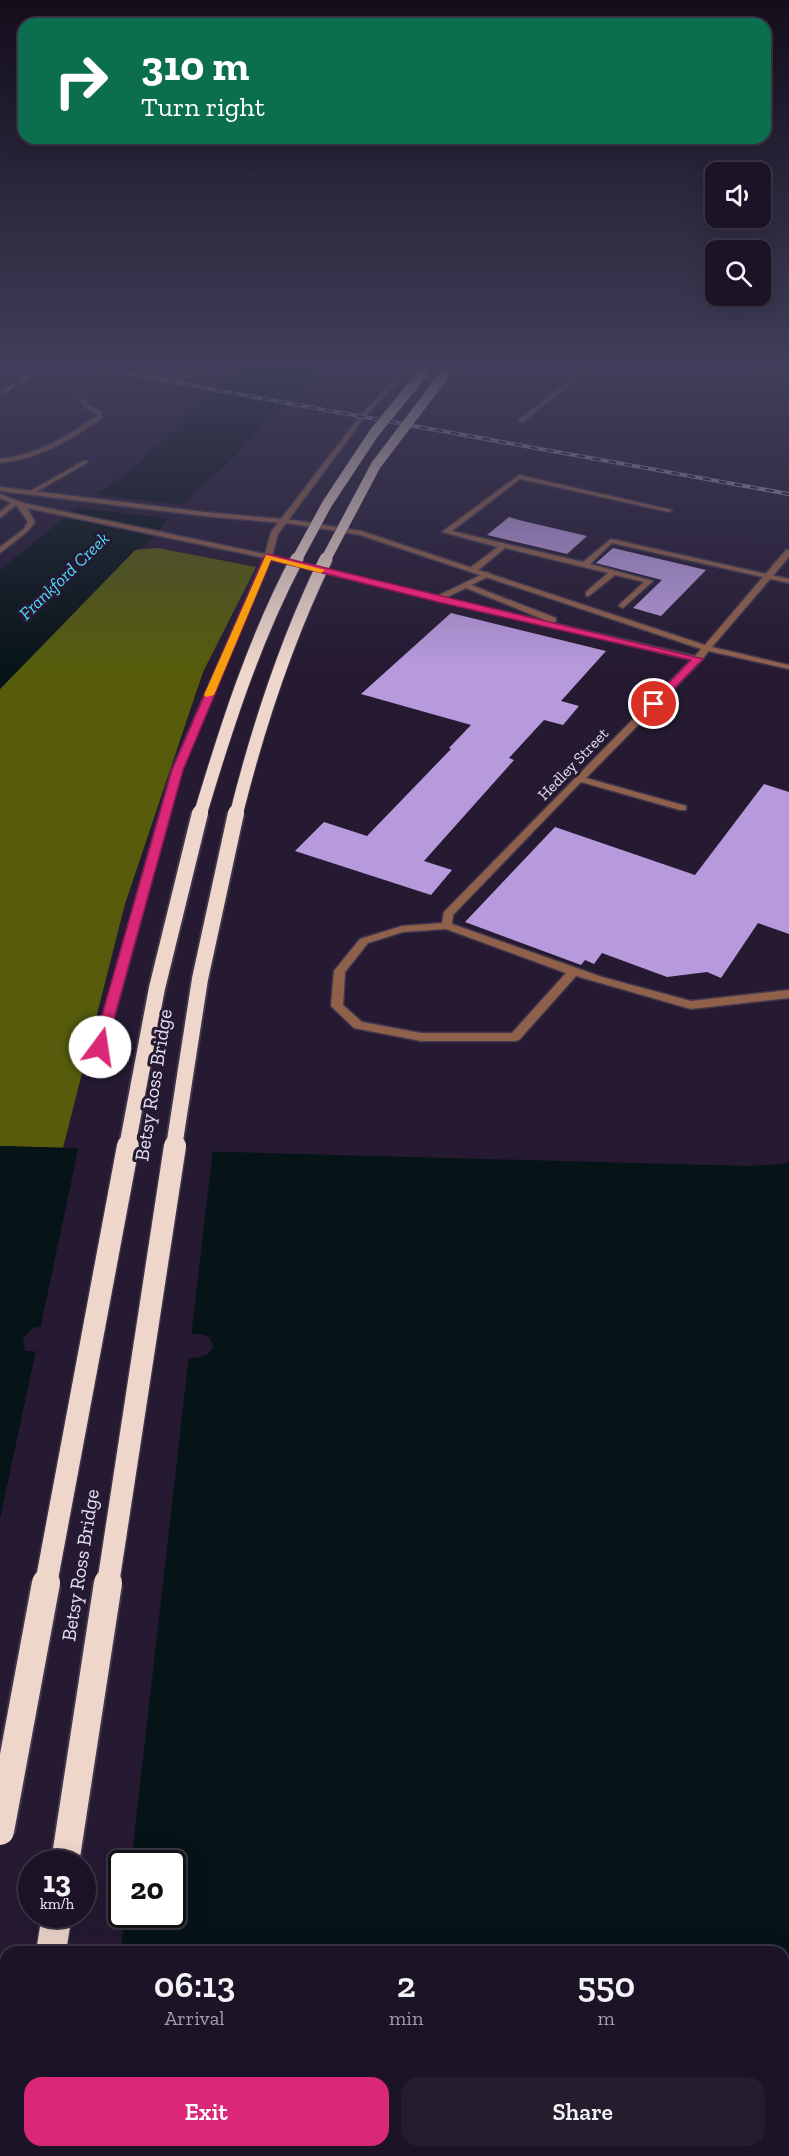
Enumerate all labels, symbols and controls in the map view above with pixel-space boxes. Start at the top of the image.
text: 310 m [141,40,249,91]
icon: right [42,42,120,120]
text: Turn right [141,91,265,123]
map controls [705,162,771,306]
button: sound [705,162,771,228]
button: search [705,240,771,306]
water label: Frankford Creek [14,528,114,624]
pin [628,678,679,729]
icon: arrive [637,687,670,720]
street label: Hedley Street [534,724,612,804]
street label: Betsy Ross Bridge [129,1007,177,1163]
position arrow [68,1015,132,1079]
street label: Betsy Ross Bridge [56,1487,104,1643]
speed limit sign: 20 [108,1850,186,1928]
text: 13 [43,1864,71,1900]
text: km/h [40,1895,74,1913]
text: 06:13 [154,1963,235,2006]
text: 2 [397,1963,416,2006]
text: 550 [577,1963,635,2006]
text: Arrival [164,2006,225,2030]
text: min [389,2006,423,2030]
text: m [598,2006,615,2030]
button: Exit [24,2077,389,2146]
button: Share [401,2077,765,2146]

